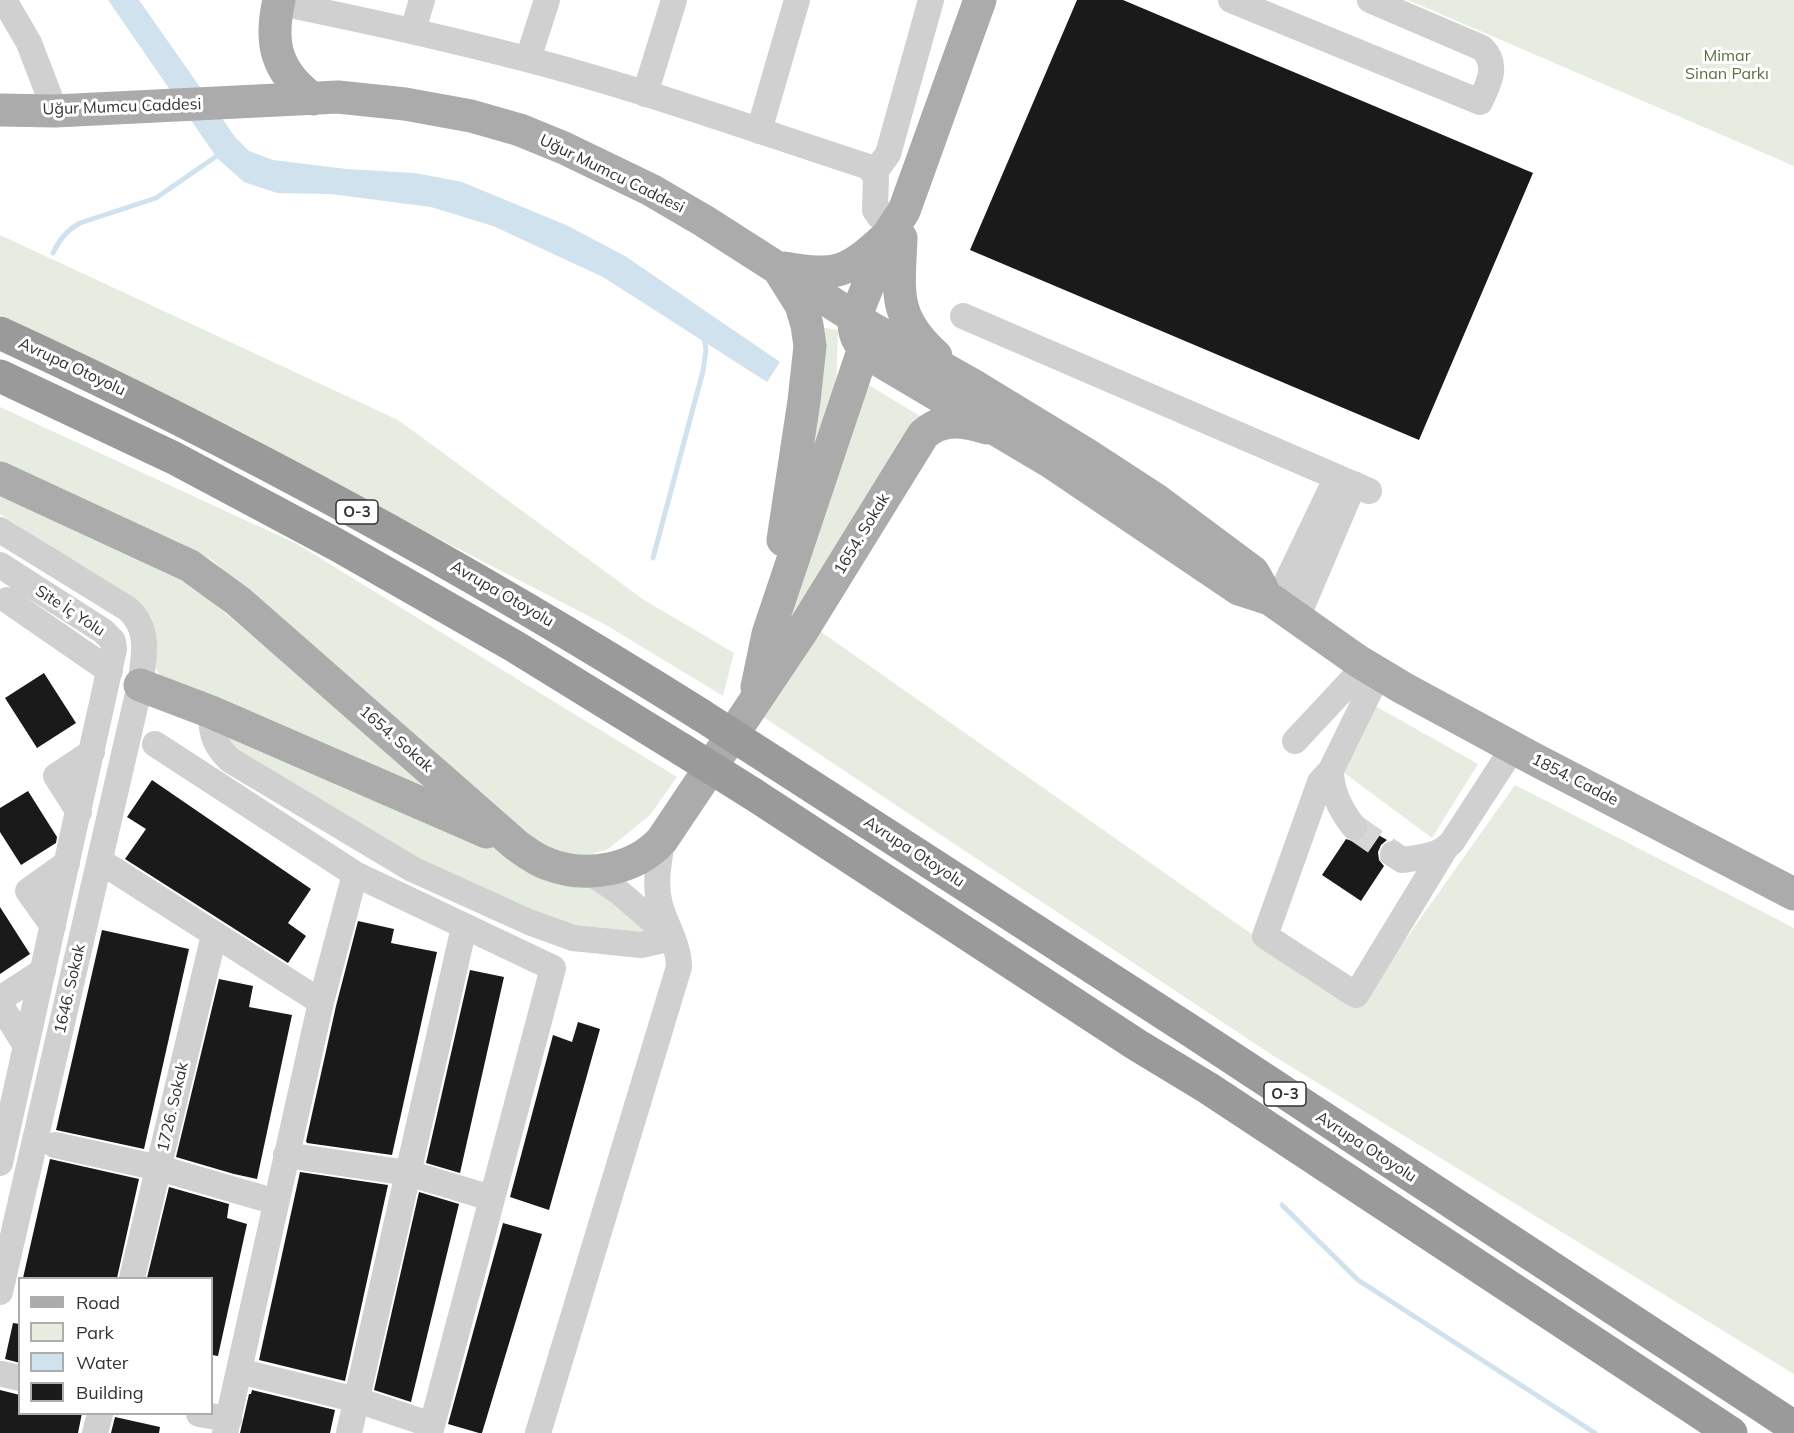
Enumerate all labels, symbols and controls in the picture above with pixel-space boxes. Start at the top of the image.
park label: Mimar Sinan Parkı [1685,46,1769,84]
street label: Uğur Mumcu Caddesi [42,95,202,119]
street label: Uğur Mumcu Caddesi [536,131,688,217]
street label: Avrupa Otoyolu [16,334,128,400]
street label: 1654. Sokak [830,490,894,578]
road number: O-3 [336,500,378,524]
street label: Avrupa Otoyolu [447,557,557,631]
street label: Site İç Yolu [32,581,108,641]
street label: 1654. Sokak [355,702,437,776]
street label: 1854. Cadde [1529,750,1621,810]
street label: Avrupa Otoyolu [860,812,968,892]
street label: 1646. Sokak [50,942,90,1036]
street label: 1726. Sokak [153,1060,193,1154]
road number: O-3 [1264,1082,1306,1106]
street label: Avrupa Otoyolu [1312,1107,1420,1187]
legend [18,1277,213,1415]
text: Road [76,1291,120,1314]
text: Park [76,1321,114,1344]
text: Water [76,1351,128,1374]
text: Building [76,1381,144,1404]

